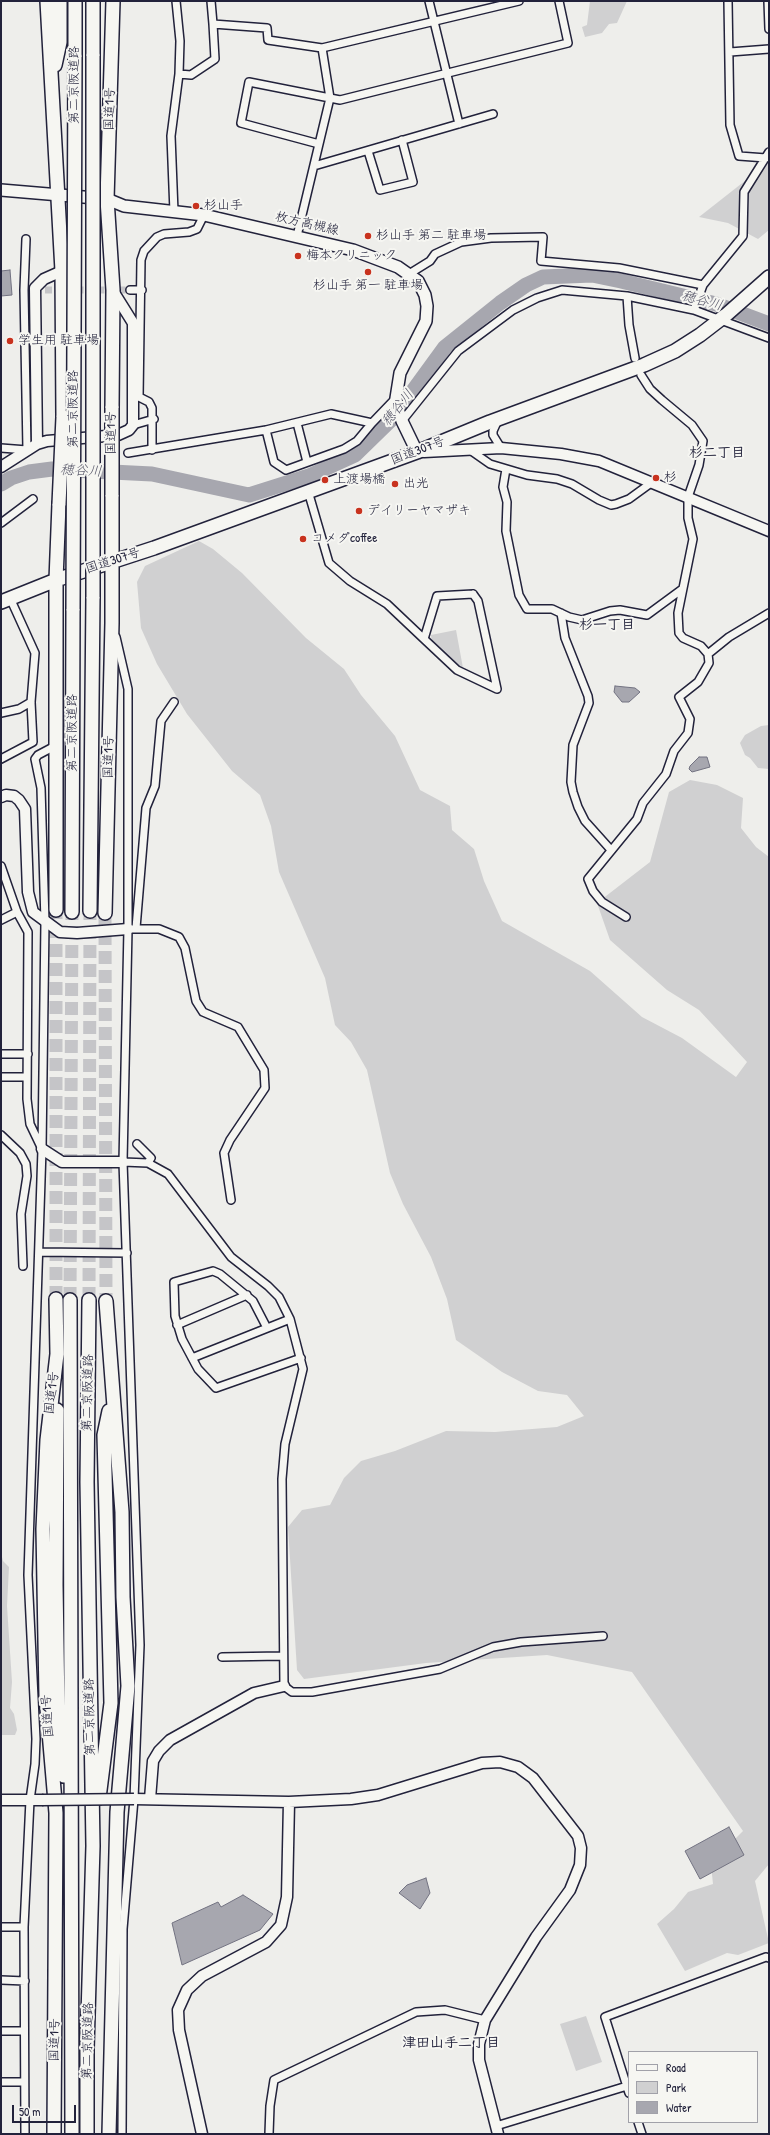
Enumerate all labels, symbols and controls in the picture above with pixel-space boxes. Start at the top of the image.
street label: 第二京阪道路 [67,46,83,124]
street label: 国道1号 [101,87,119,131]
place label: 杉山手 [204,198,243,214]
marker: 杉山手 [191,201,201,211]
street label: 枚方高槻線 [274,209,340,239]
place label: 杉山手 第二 駐車場 [376,228,486,244]
marker: 杉山手 第二 駐車場 [363,231,373,241]
place label: 梅本クリニック [306,248,397,264]
marker: 梅本クリニック [293,251,303,261]
marker: 杉山手 第一 駐車場 [363,267,373,277]
place label: 杉山手 第一 駐車場 [313,278,423,294]
water label: 穂谷川 [680,287,724,315]
place label: 学生用 駐車場 [18,333,99,349]
marker: 学生用 駐車場 [5,336,15,346]
street label: 第二京阪道路 [66,370,82,448]
water label: 穂谷川 [378,386,418,430]
street label: 国道1号 [104,411,120,455]
street label: 国道307号 [389,433,447,469]
district label: 杉二丁目 [689,445,745,461]
water label: 穂谷川 [60,462,102,480]
place label: 杉 [664,470,677,486]
place label: 上渡場橋 [333,472,385,488]
marker: 杉 [651,473,661,483]
marker: 上渡場橋 [320,475,330,485]
place label: 出光 [403,476,429,492]
marker: 出光 [390,479,400,489]
place label: デイリーヤマザキ [367,503,471,519]
marker: デイリーヤマザキ [354,506,364,516]
place label: コメダcoffee [311,531,377,547]
marker: コメダcoffee [298,534,308,544]
street label: 国道307号 [83,545,143,577]
district label: 杉一丁目 [579,617,635,633]
street label: 第二京阪道路 [65,694,81,772]
street label: 国道1号 [101,735,117,779]
street label: 第二京阪道路 [80,1354,96,1432]
street label: 国道1号 [42,1370,62,1416]
street label: 第二京阪道路 [82,1678,98,1756]
street label: 国道1号 [39,1694,57,1738]
street label: 第二京阪道路 [80,2002,96,2080]
street label: 国道1号 [47,2018,63,2062]
district label: 津田山手二丁目 [402,2035,500,2051]
legend [628,2051,758,2123]
text: Road [666,2059,686,2076]
text: Park [666,2079,686,2096]
scale bar [14,2097,78,2123]
text: Water [666,2099,692,2116]
text: 50 m [19,2103,40,2120]

